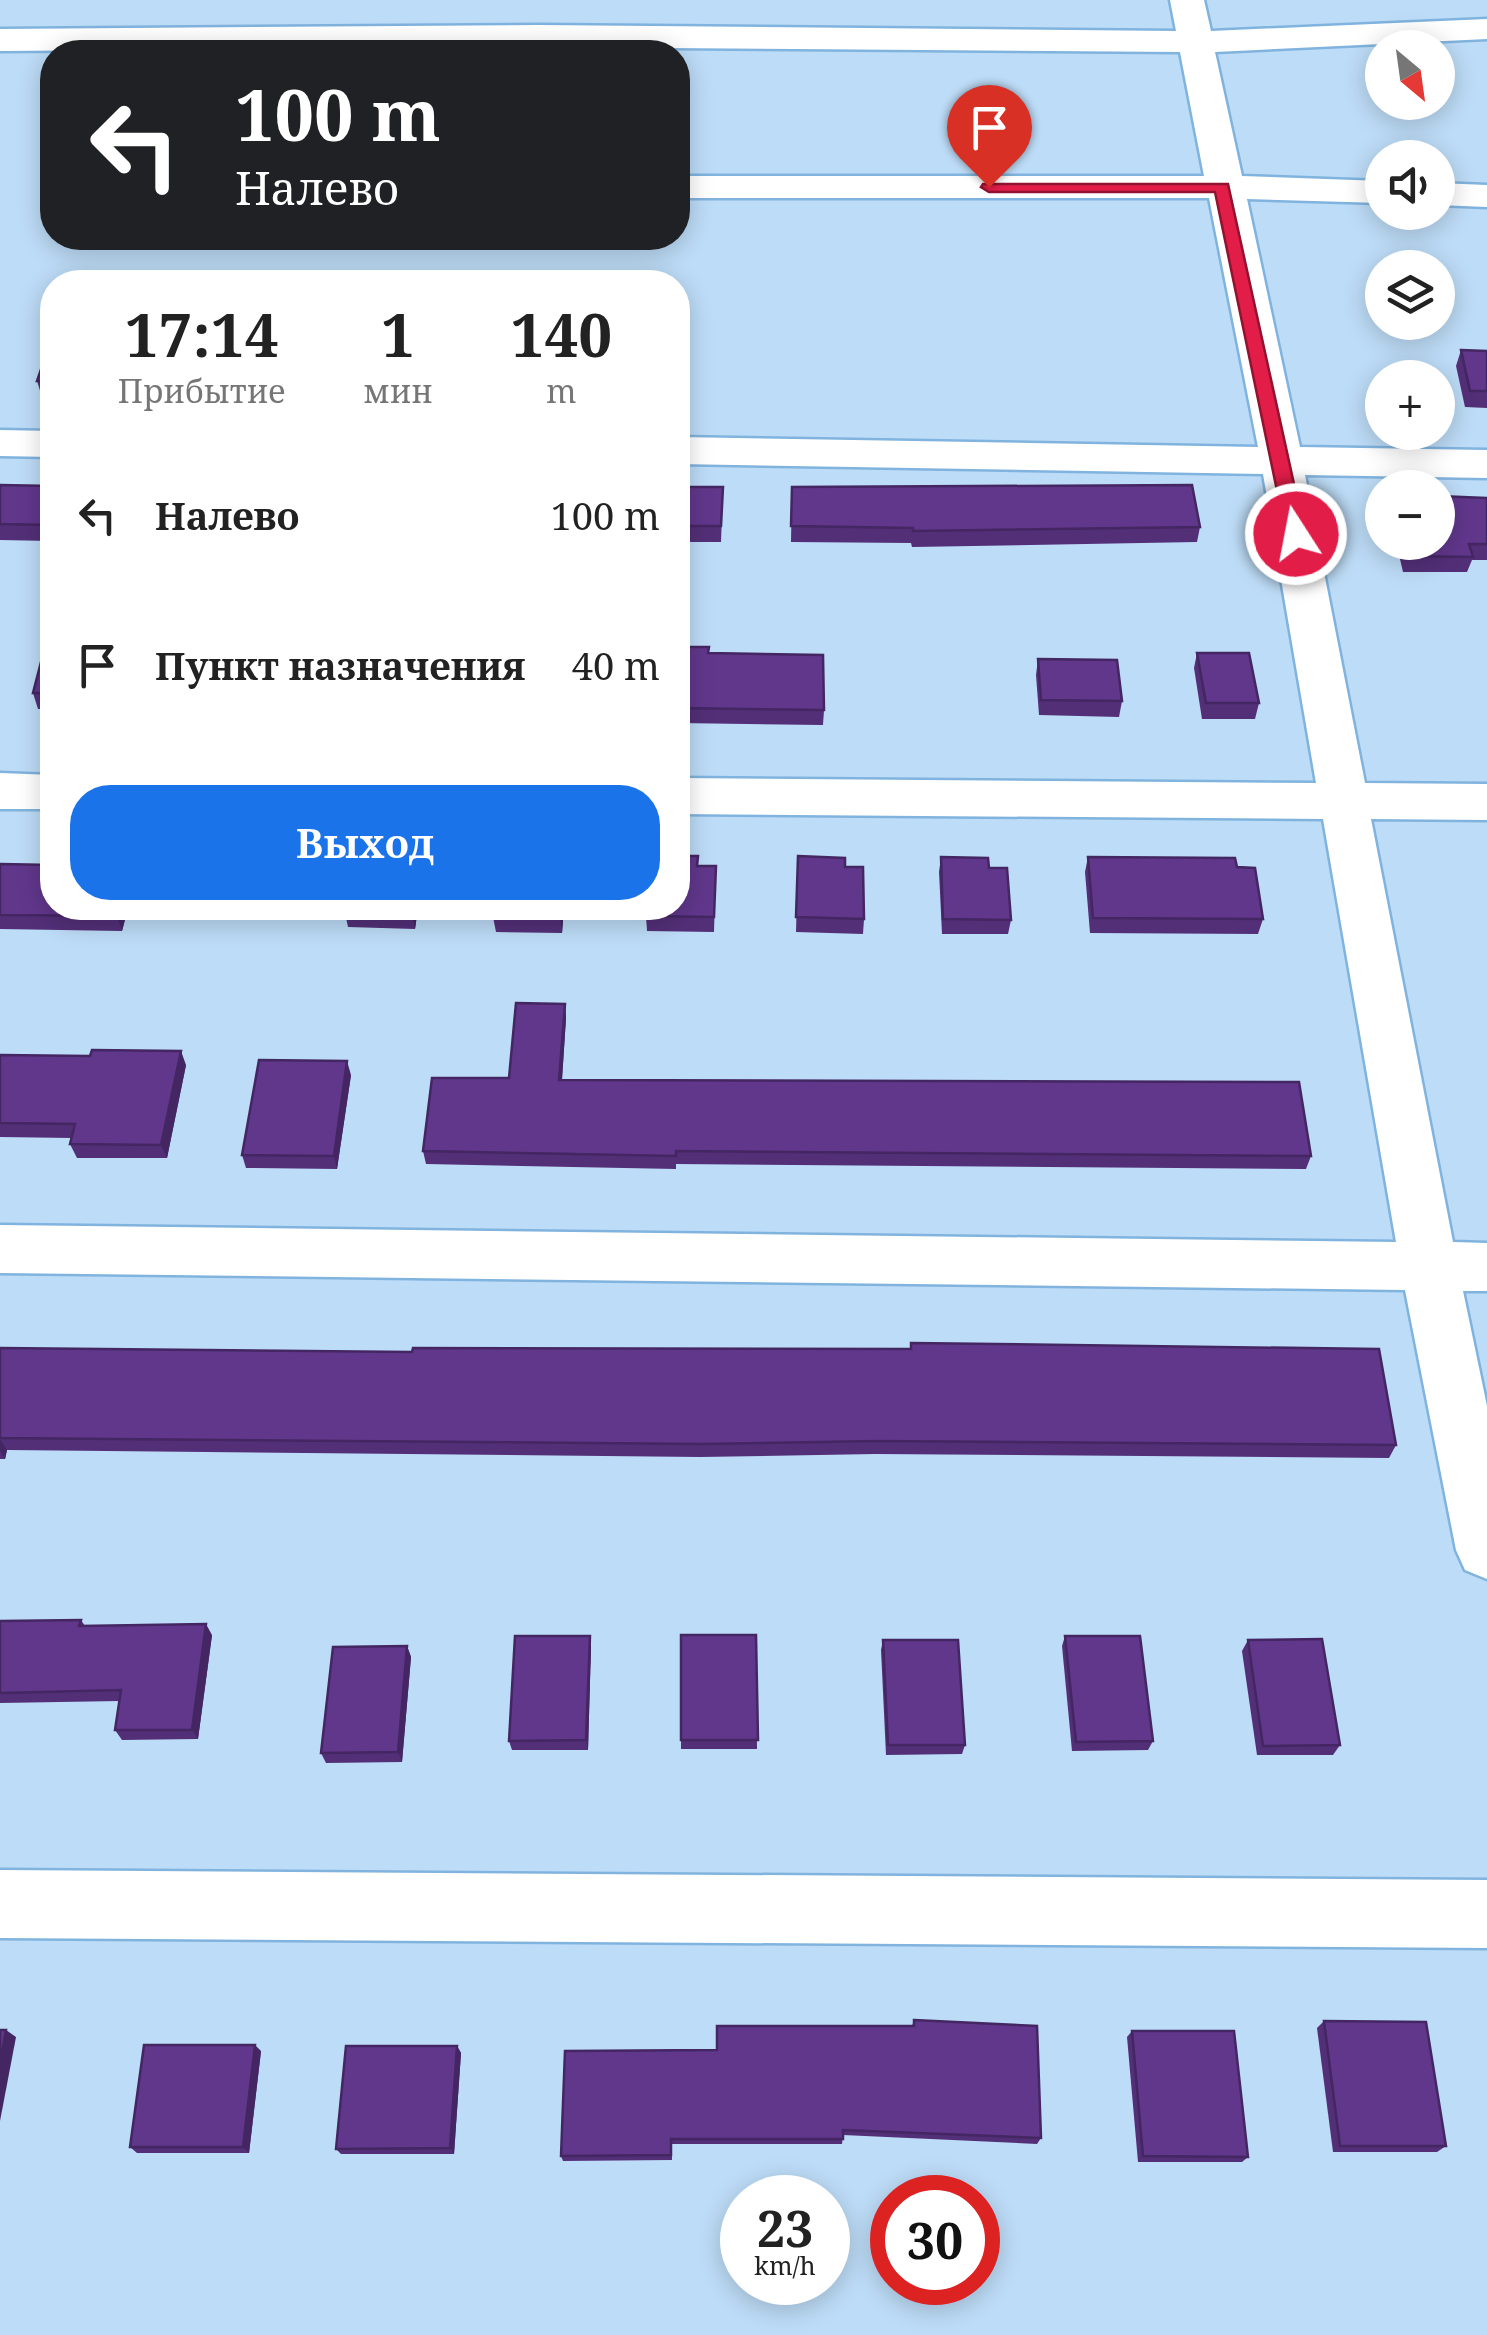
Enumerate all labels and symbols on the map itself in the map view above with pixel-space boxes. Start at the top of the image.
north arrow [1365,30,1455,120]
pin [947,85,1032,188]
position arrow [1244,482,1348,586]
speed limit sign: 30 [870,2175,1000,2305]

